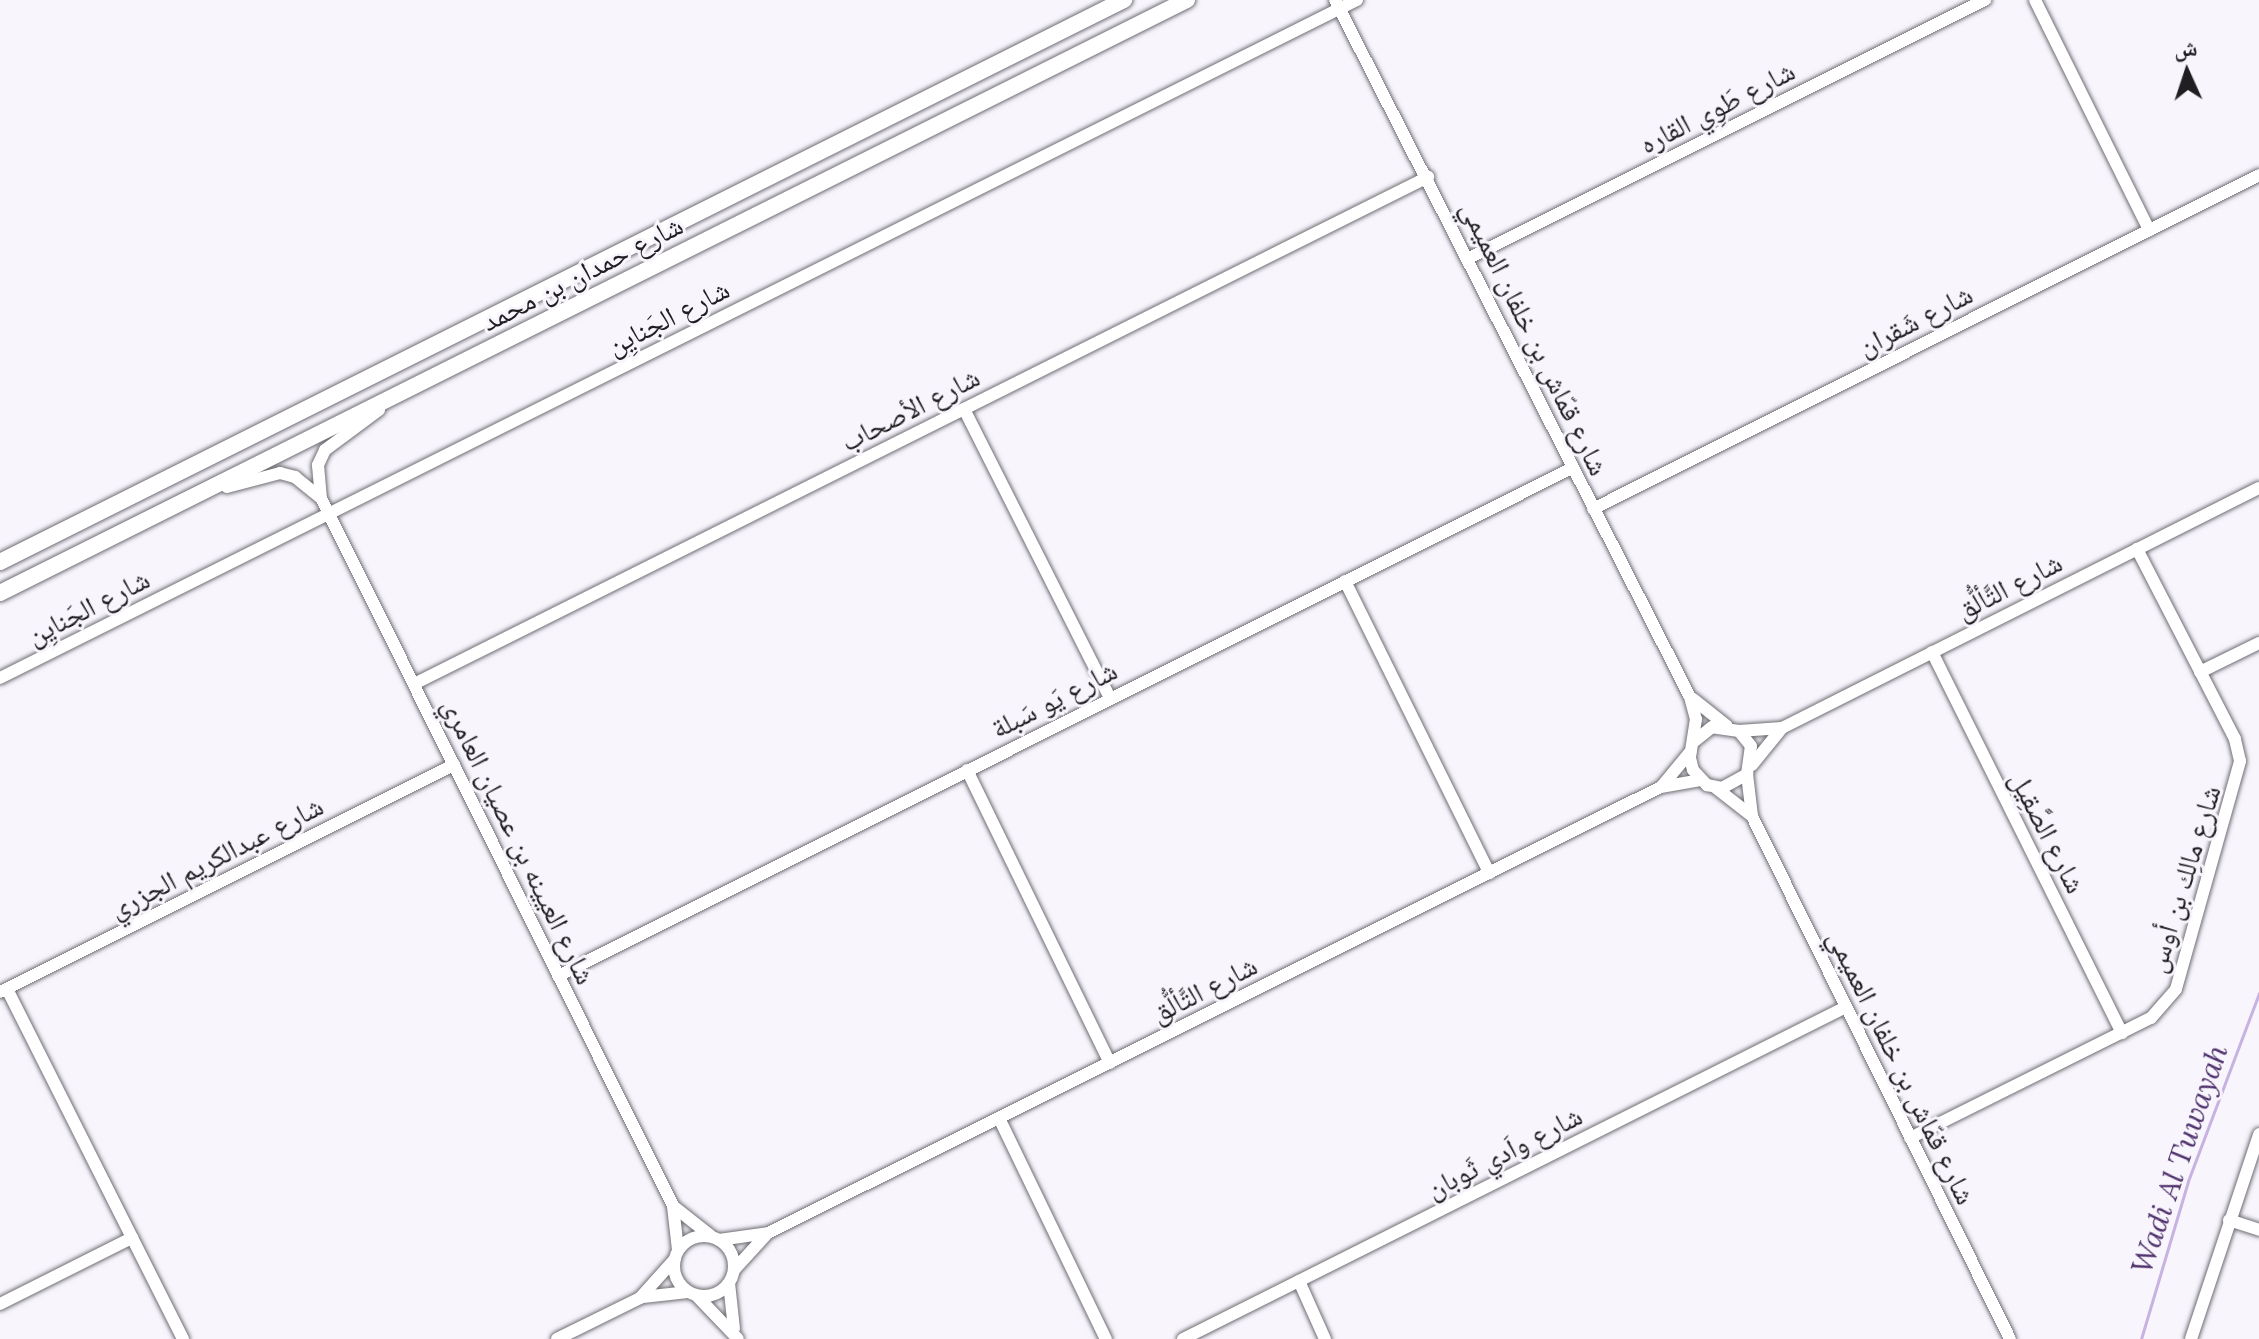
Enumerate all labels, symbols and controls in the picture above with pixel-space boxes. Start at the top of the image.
north arrow [2147,32,2227,112]
text: ش [2173,33,2198,63]
street label: شارع طَوِي القاره [1634,54,1800,160]
street label: شارع قمّاش بن خلفان العميمي [1454,195,1616,481]
street label: شارع حمدان بن محمد [476,208,688,338]
street label: شارع الجَنايِن [601,272,735,362]
street label: شارع شَقران [1852,277,1978,363]
street label: شارع الأصحاب [835,360,985,458]
street label: شارع التَّألُّق [1950,545,2068,627]
street label: شارع الجَنايِن [21,562,155,652]
street label: شارع يَو سَبلة [985,653,1123,745]
street label: شارع العيينه بن عصيان العامري [435,692,603,990]
street label: شارع الصَّقِيل [2003,765,2093,899]
street label: شارع مالِك بن أوس [2139,781,2227,977]
street label: شارع عبدالكريم الجزري [104,789,328,925]
street label: شارع قمّاش بن خلفان العميمي [1821,924,1983,1210]
street label: شارع التَّألُّق [1145,948,1263,1030]
water label: Wadi Al Tuwayah [2123,1040,2235,1278]
street label: شارع واَدي ثَوبان [1420,1098,1588,1206]

